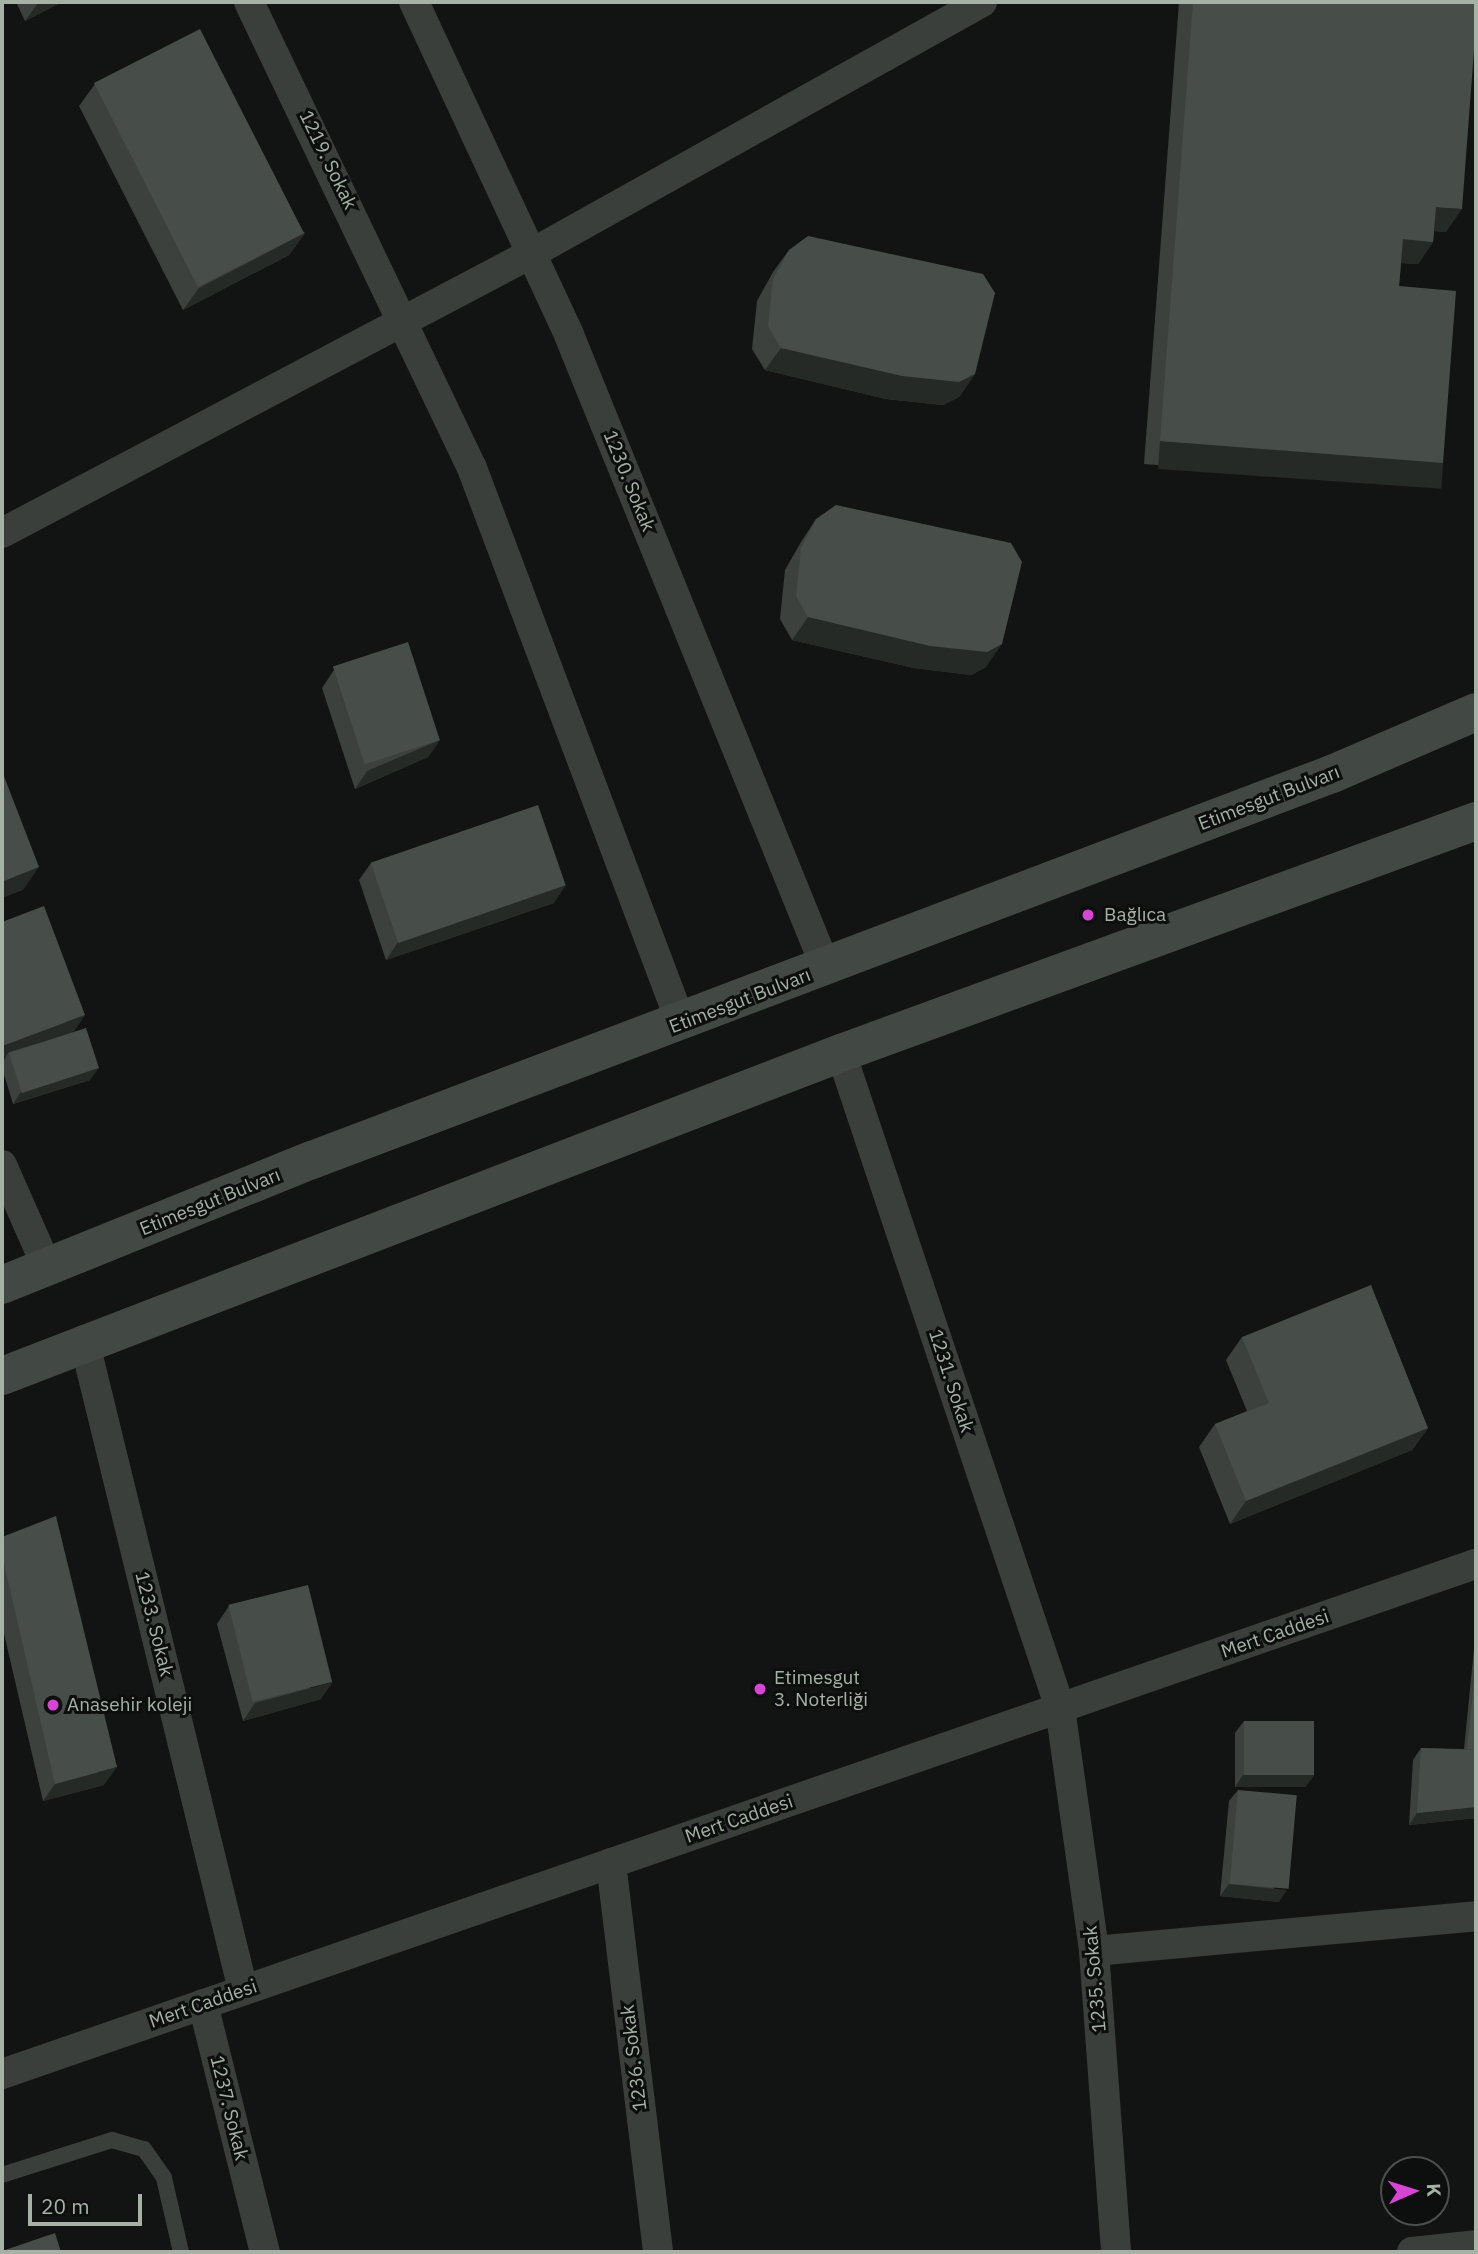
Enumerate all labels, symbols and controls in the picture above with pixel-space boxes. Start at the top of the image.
street label: 1219. Sokak [294,107,362,213]
street label: 1230. Sokak [598,427,660,535]
street label: Etimesgut Bulvarı [1195,761,1343,835]
place label: Bağlıca [1104,904,1166,926]
marker: Bağlıca [1078,905,1098,925]
street label: Etimesgut Bulvarı [666,964,814,1038]
street label: Etimesgut Bulvarı [136,1163,284,1241]
street label: 1231. Sokak [924,1327,978,1435]
street label: 1233. Sokak [130,1569,178,1679]
street label: Mert Caddesi [1218,1605,1332,1663]
place label: Etimesgut 3. Noterliği [774,1667,868,1711]
marker: Etimesgut 3. Noterliği [752,1681,768,1697]
place label: Anasehir koleji [67,1694,192,1716]
marker: Anasehir koleji [45,1697,61,1713]
street label: Mert Caddesi [682,1790,796,1848]
street label: 1235. Sokak [1079,1925,1111,2033]
street label: Mert Caddesi [146,1975,260,2033]
street label: 1236. Sokak [616,2004,652,2112]
street label: 1237. Sokak [205,2053,253,2163]
north arrow [1380,2156,1450,2226]
scale bar [32,2180,145,2224]
text: K [1422,2183,1446,2197]
text: 20 m [41,2192,90,2220]

